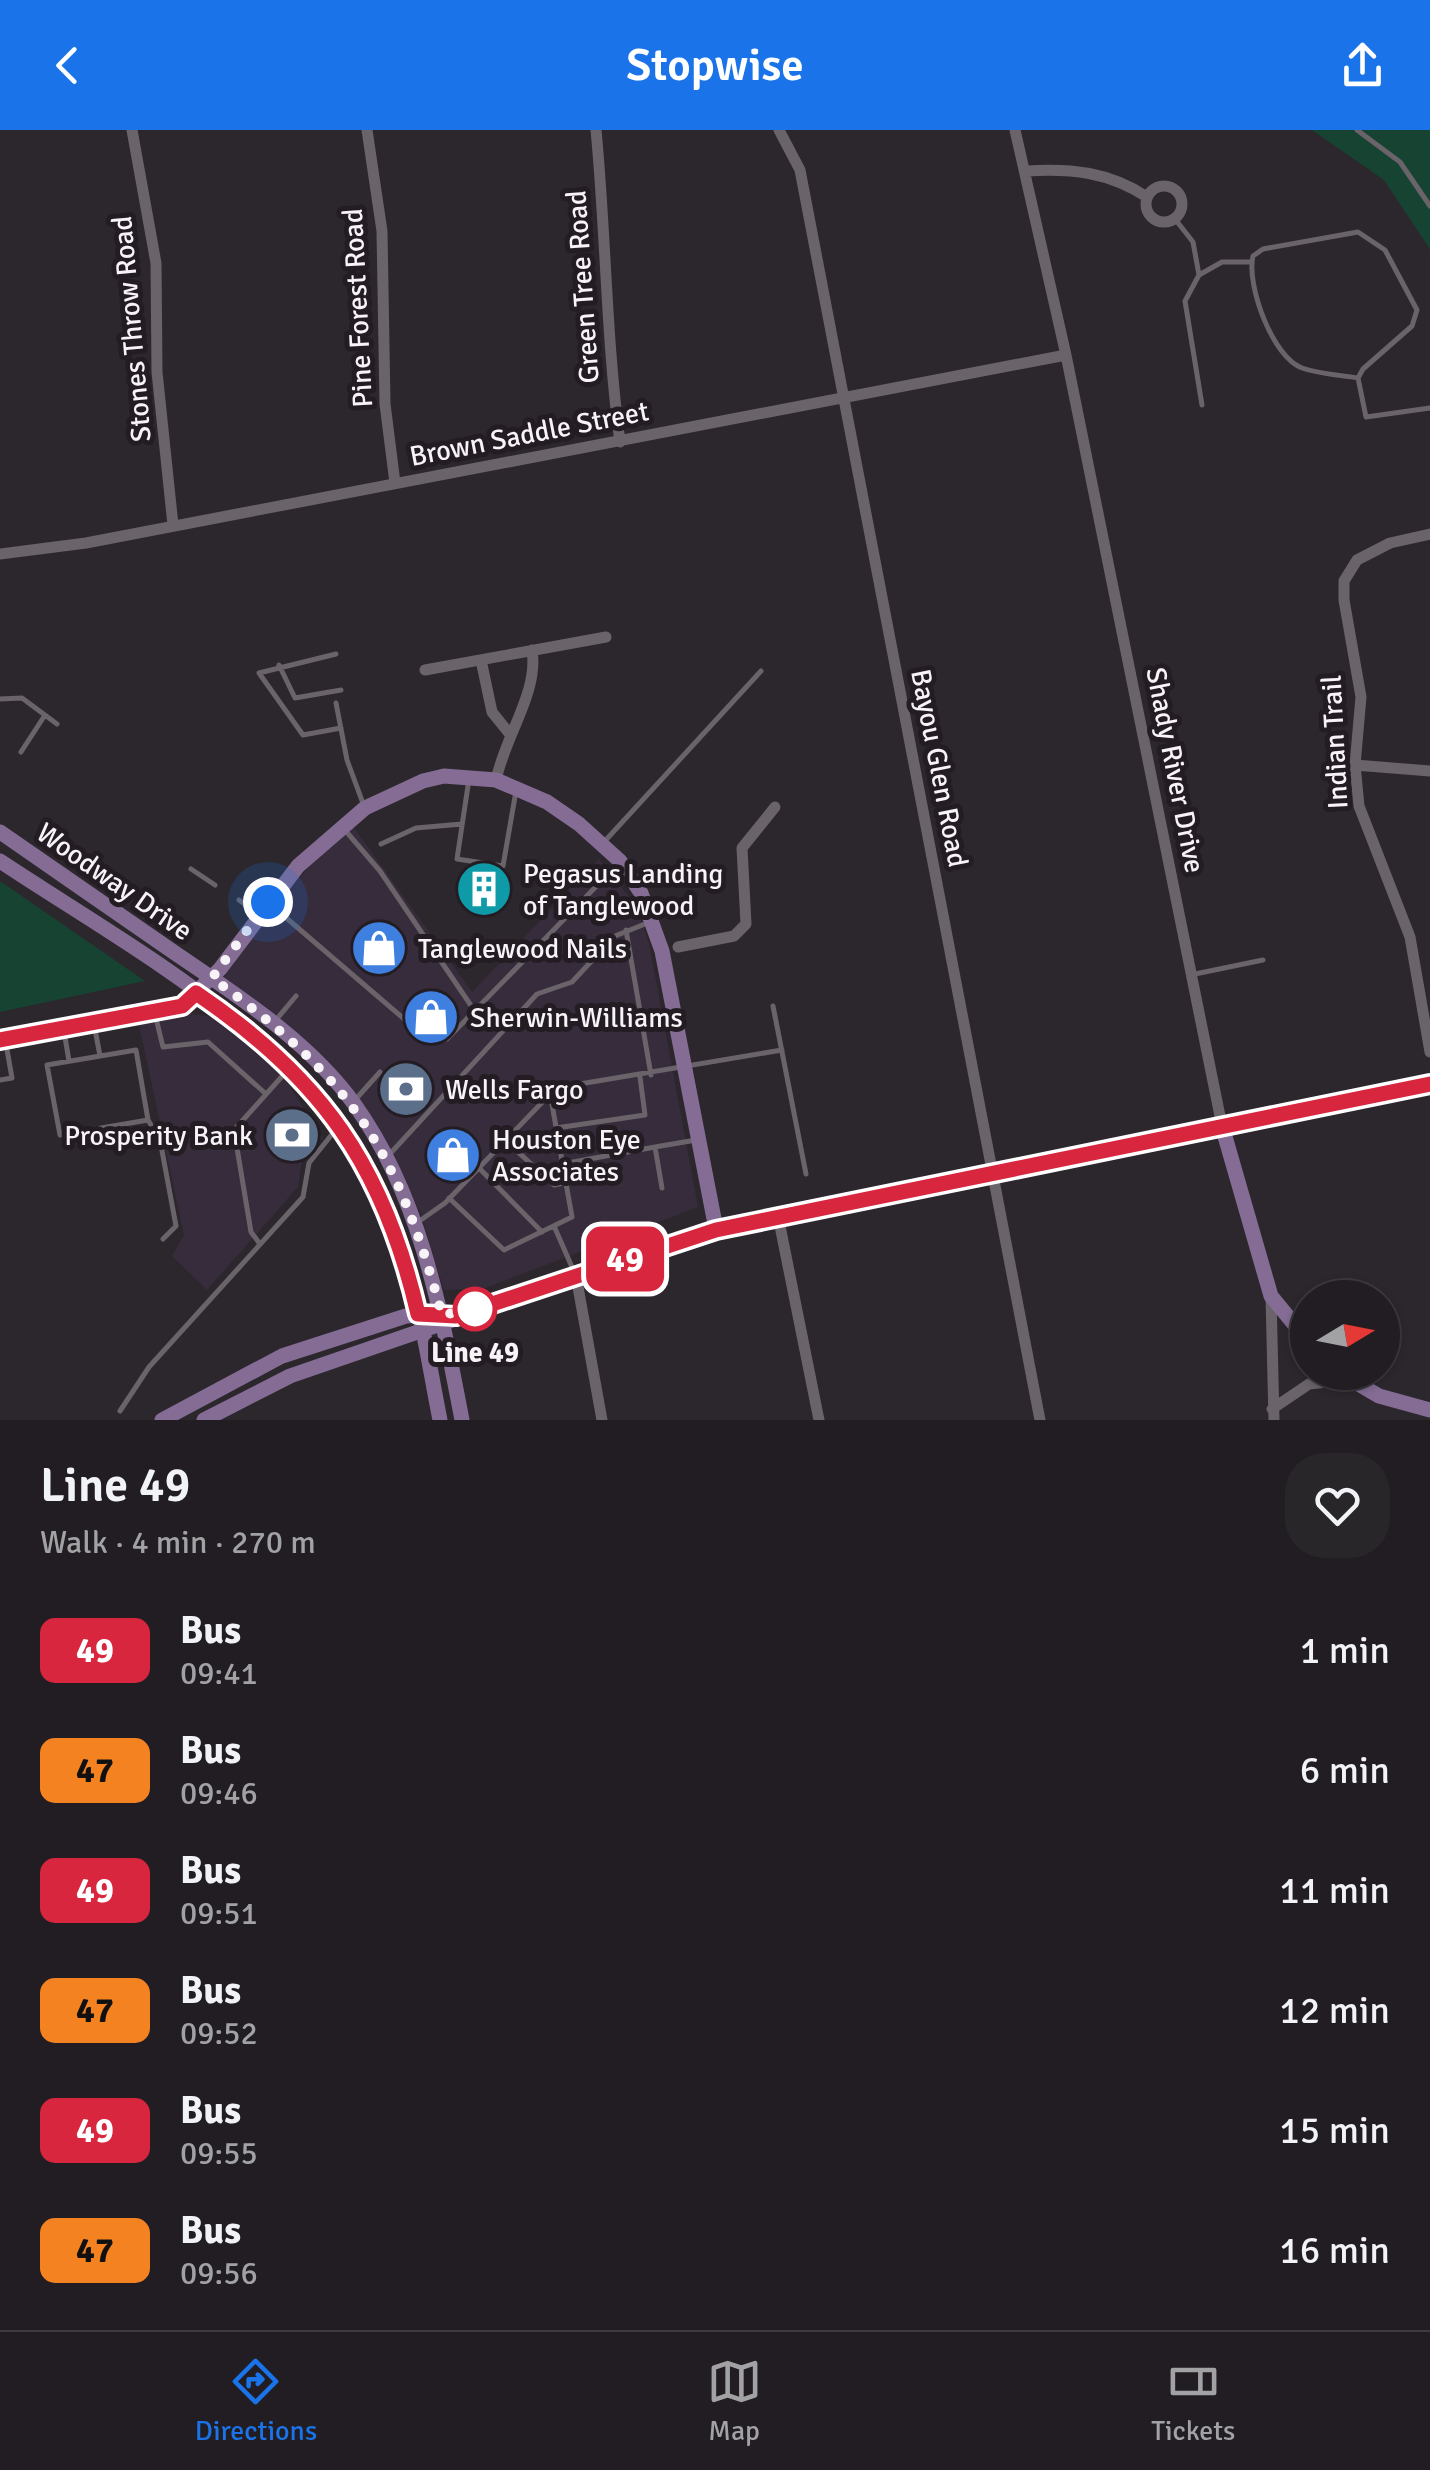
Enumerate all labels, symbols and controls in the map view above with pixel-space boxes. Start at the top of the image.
icon: back [40,38,95,93]
text: Stopwise [626,38,804,93]
icon: share [1335,38,1390,93]
street label: Green Tree Road [559,189,607,385]
street label: Pine Forest Road [336,208,380,408]
street label: Stones Throw Road [105,214,159,443]
street label: Brown Saddle Street [407,394,652,474]
street label: Shady River Drive [1138,665,1212,876]
street label: Bayou Glen Road [903,666,975,870]
street label: Indian Trail [1315,674,1355,810]
street label: Woodway Drive [30,816,199,948]
place label: Pegasus Landing of Tanglewood [523,857,723,923]
building icon: Pegasus Landing of Tanglewood [454,859,514,919]
your location [243,877,293,927]
shop icon: Tanglewood Nails [349,918,409,978]
place label: Tanglewood Nails [418,932,627,966]
shop icon: Sherwin-Williams [401,987,461,1047]
place label: Sherwin-Williams [470,1001,683,1035]
bank icon: Wells Fargo [376,1059,436,1119]
place label: Wells Fargo [445,1073,584,1107]
bank icon: Prosperity Bank [262,1105,322,1165]
place label: Prosperity Bank [64,1119,253,1153]
place label: Houston Eye Associates [492,1123,641,1189]
shop icon: Houston Eye Associates [423,1125,483,1185]
line badge: 49 [580,1226,670,1292]
text: 49 [606,1238,644,1281]
north arrow [1290,1280,1400,1390]
map controls [1290,1280,1400,1390]
marker: Line 49 [454,1288,496,1330]
place label: Line 49 [431,1336,519,1370]
button: heart [1285,1453,1390,1558]
text: Line 49 [40,1456,191,1515]
text: Walk · 4 min · 270 m [40,1523,316,1562]
text: Bus [180,1607,241,1654]
text: 1 min [1300,1627,1390,1674]
text: 49 [76,1629,114,1672]
text: 09:41 [180,1654,258,1693]
text: Bus [180,1727,241,1774]
text: 6 min [1300,1747,1390,1794]
text: 47 [76,1749,114,1792]
text: 09:46 [180,1774,258,1813]
text: Bus [180,1847,241,1894]
text: 11 min [1279,1867,1390,1914]
text: 49 [76,1869,114,1912]
text: 09:51 [180,1894,258,1933]
text: Bus [180,1967,241,2014]
text: 12 min [1279,1987,1390,2034]
text: 47 [76,1989,114,2032]
text: 09:52 [180,2014,258,2053]
text: Bus [180,2087,241,2134]
text: 15 min [1279,2107,1390,2154]
text: 49 [76,2109,114,2152]
text: 09:55 [180,2134,258,2173]
text: Bus [180,2207,241,2254]
text: 16 min [1279,2227,1390,2274]
text: 47 [76,2229,114,2272]
text: 09:56 [180,2254,258,2293]
tab: Directions [195,2354,317,2448]
tab: Map [707,2354,762,2448]
tab: Tickets [1151,2354,1235,2448]

